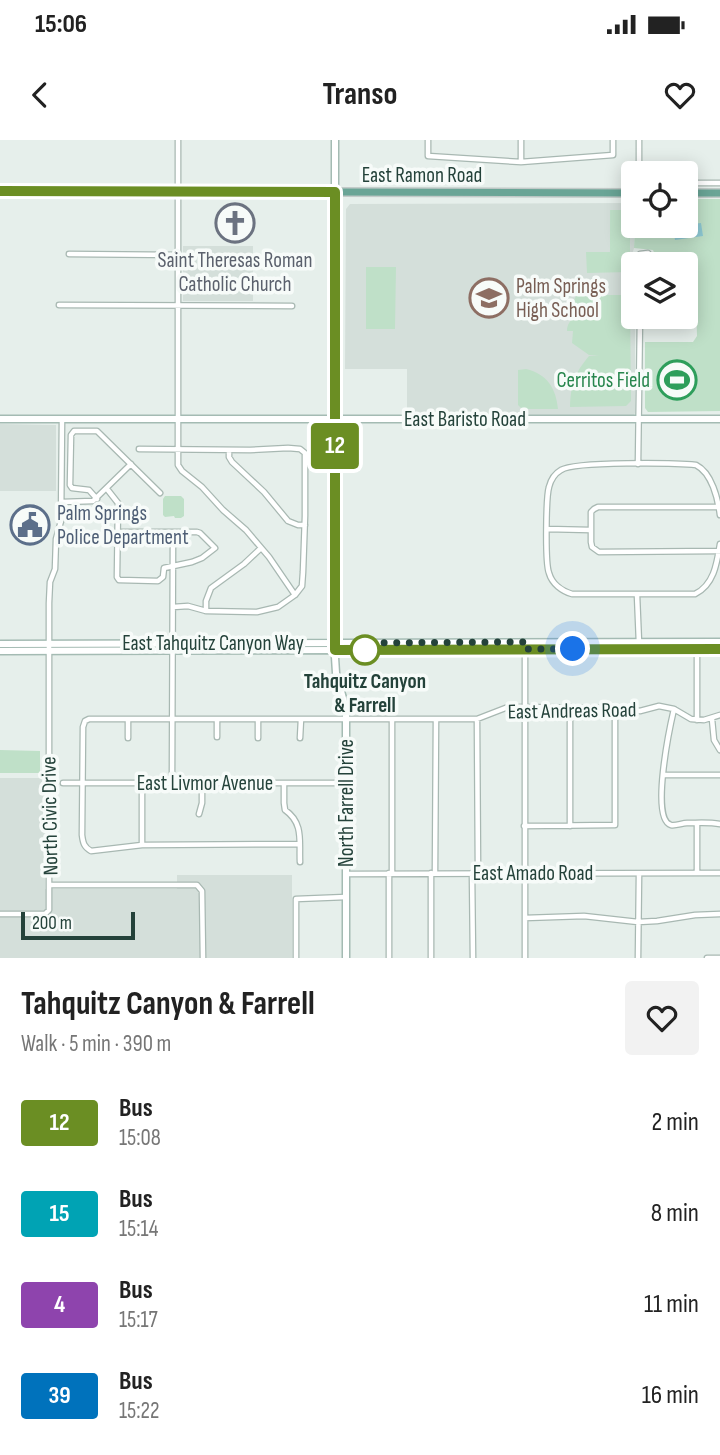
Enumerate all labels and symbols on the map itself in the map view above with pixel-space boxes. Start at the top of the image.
street label: East Ramon Road [362,163,482,188]
church icon: Saint Theresas Roman Catholic Church [214,202,256,244]
place label: Saint Theresas Roman Catholic Church [158,248,312,297]
place label: Palm Springs High School [516,274,606,323]
school or university icon: Palm Springs High School [468,277,510,319]
sports icon: Cerritos Field [656,359,698,401]
place label: Cerritos Field [556,368,650,393]
street label: East Baristo Road [404,407,526,432]
line badge: 12 [304,423,366,469]
place label: Palm Springs Police Department [57,501,189,550]
public building icon: Palm Springs Police Department [9,504,51,546]
street label: East Tahquitz Canyon Way [122,631,304,656]
your location [555,631,590,666]
marker: Tahquitz Canyon & Farrell [350,635,380,665]
place label: Tahquitz Canyon & Farrell [304,669,426,718]
street label: East Andreas Road [507,697,637,725]
street label: North Farrell Drive [334,739,359,867]
street label: North Civic Drive [36,756,64,876]
street label: East Livmor Avenue [137,771,273,796]
street label: East Amado Road [473,861,593,886]
scale bar [21,909,135,941]

